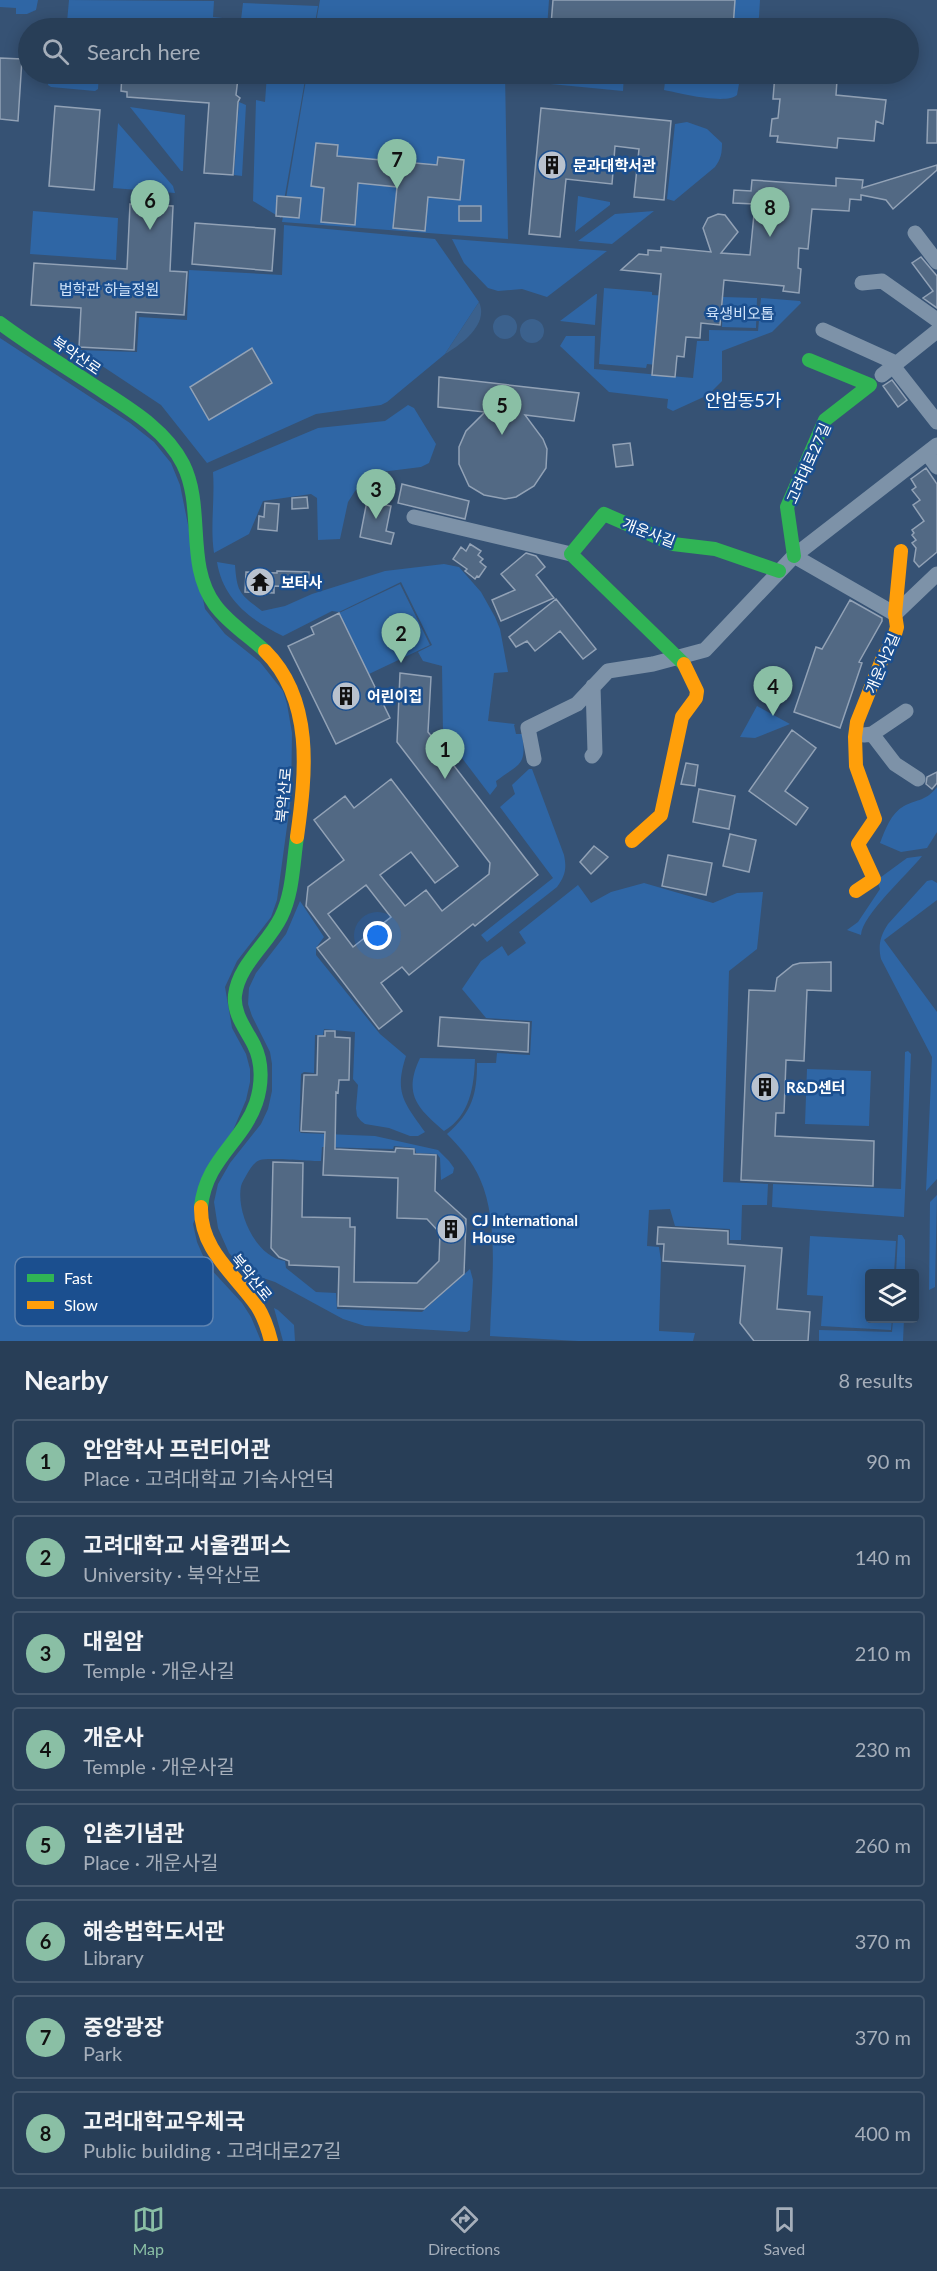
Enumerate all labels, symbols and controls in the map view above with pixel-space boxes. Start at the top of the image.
search box [18,18,919,84]
icon: search [39,35,72,68]
text: Search here [87,38,200,65]
pin: 7 [378,140,416,189]
building icon: 문과대학서관 [536,149,568,181]
place label: 문과대학서관 [573,156,656,174]
pin: 6 [130,180,170,230]
pin: 8 [750,188,790,237]
park label: 법학관 하늘정원 [59,280,159,298]
park label: 육생비오톱 [705,304,775,322]
street label: 북악산로 [49,332,105,378]
pin: 5 [482,386,522,435]
district label: 안암동5가 [705,389,782,411]
street label: 고려대로27길 [782,420,834,506]
pin: 3 [356,470,395,519]
street label: 개운사길 [620,514,678,550]
temple icon: 보타사 [244,566,276,598]
place label: 보타사 [281,573,323,591]
pin: 2 [382,614,420,663]
street label: 개운사2길 [861,630,903,696]
pin: 4 [754,666,792,716]
building icon: 어린이집 [330,680,362,712]
place label: 어린이집 [367,687,422,705]
pin: 1 [426,730,464,779]
street label: 북악산로 [272,767,294,823]
your location [363,921,392,950]
building icon: R&D센터 [749,1071,781,1103]
place label: R&D센터 [786,1078,846,1096]
place label: CJ International House [472,1211,578,1246]
building icon: CJ International House [435,1213,467,1245]
street label: 북악산로 [228,1250,276,1304]
legend [15,1257,213,1326]
text: Fast [64,1268,93,1287]
map controls [865,1269,919,1323]
button: layers [865,1269,919,1323]
text: Slow [64,1295,98,1314]
text: Nearby [24,1364,109,1396]
text: 8 results [838,1368,913,1392]
text: 안암학사 프런티어관 [83,1435,271,1462]
text: 1 [40,1449,51,1473]
text: 90 m [866,1449,911,1473]
text: Place · 고려대학교 기숙사언덕 [83,1466,334,1490]
text: 고려대학교 서울캠퍼스 [83,1531,291,1558]
text: 2 [40,1545,51,1569]
text: 140 m [855,1545,911,1569]
text: University · 북악산로 [83,1562,261,1586]
text: 대원암 [83,1627,144,1654]
text: 3 [40,1641,51,1665]
text: 210 m [855,1641,911,1665]
text: Temple · 개운사길 [83,1658,235,1682]
text: 개운사 [83,1723,144,1750]
text: 4 [40,1737,51,1761]
text: 230 m [855,1737,911,1761]
text: Temple · 개운사길 [83,1754,235,1778]
text: 인촌기념관 [83,1819,184,1846]
text: 5 [40,1833,51,1857]
text: 260 m [855,1833,911,1857]
text: Place · 개운사길 [83,1850,219,1874]
text: 해송법학도서관 [83,1917,225,1944]
text: 6 [40,1929,51,1953]
text: 370 m [855,1929,911,1953]
text: Library [83,1945,144,1969]
text: 중앙광장 [83,2013,164,2040]
text: 7 [40,2025,51,2049]
text: 370 m [855,2025,911,2049]
text: Park [83,2041,122,2065]
text: 고려대학교우체국 [83,2107,245,2134]
text: 8 [40,2121,51,2145]
text: 400 m [855,2121,911,2145]
text: Public building · 고려대로27길 [83,2138,342,2162]
tab: Map [132,2203,165,2258]
tab: Directions [428,2203,500,2258]
tab: Saved [764,2203,805,2258]

